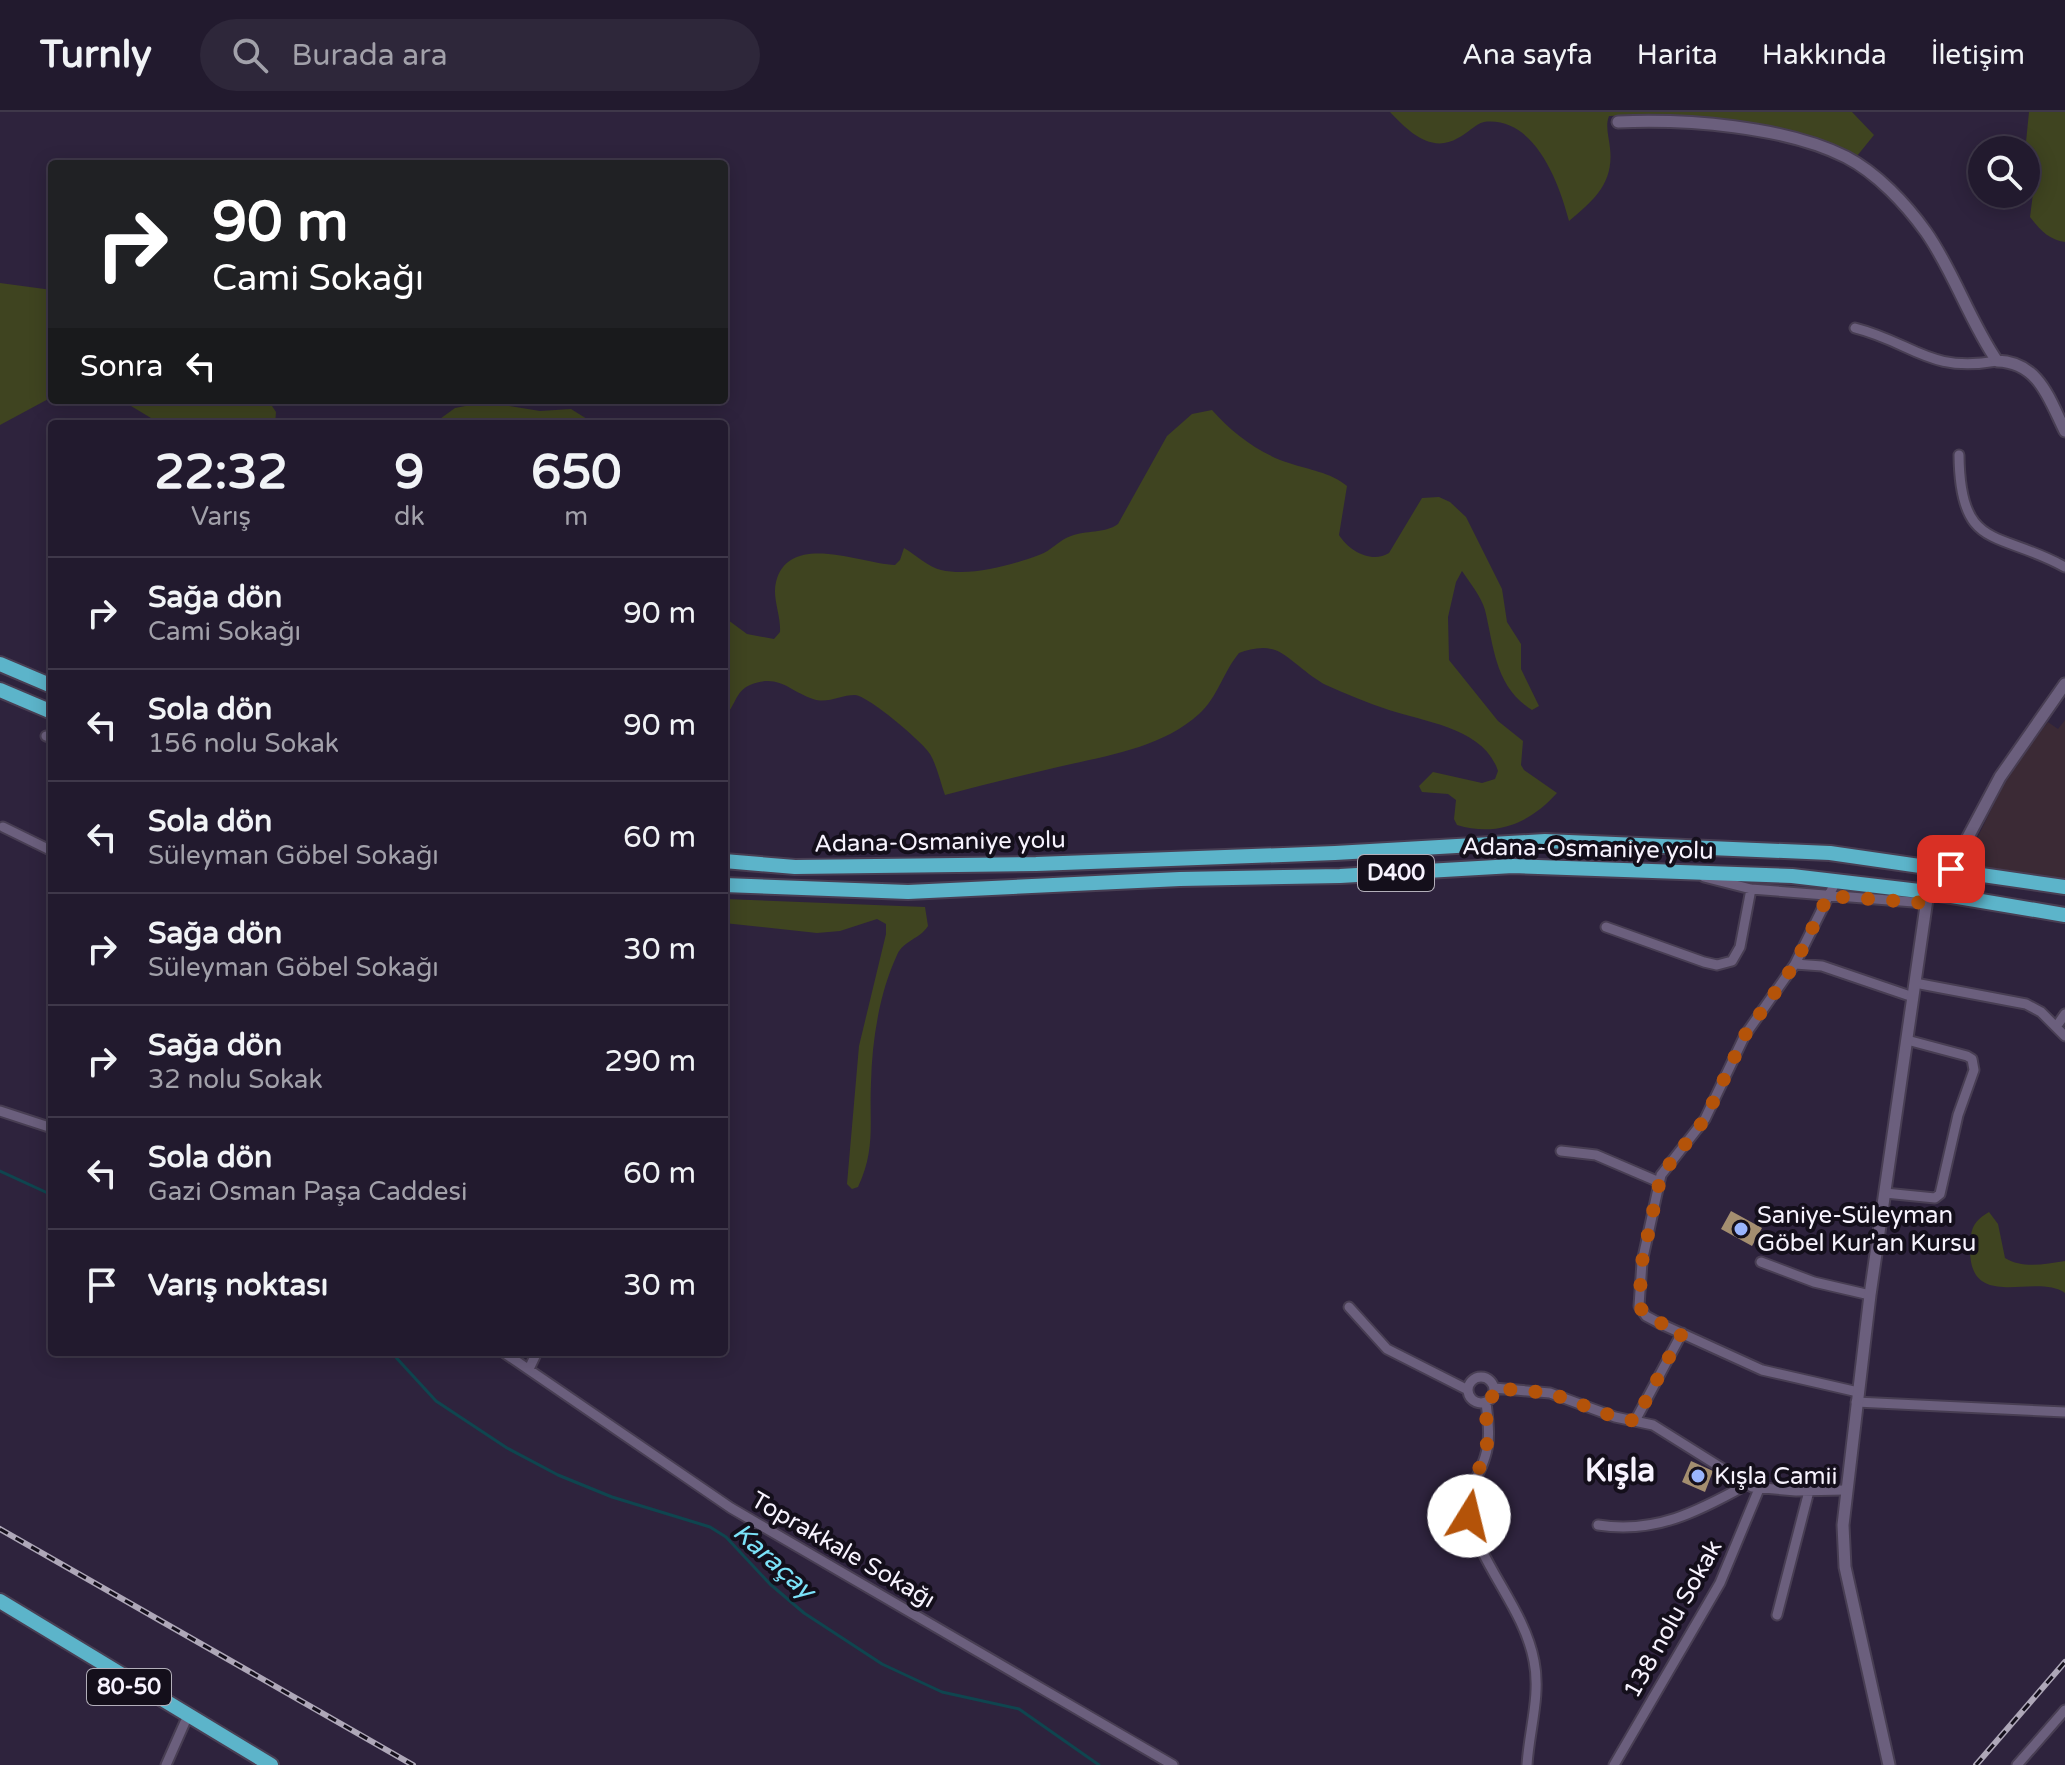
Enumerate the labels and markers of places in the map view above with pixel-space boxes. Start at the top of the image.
pin [1917,835,1985,903]
place label: Saniye-Süleyman Göbel Kur'an Kursu [1757,1201,1976,1258]
marker: Saniye-Süleyman Göbel Kur'an Kursu [1732,1220,1750,1238]
place label: Kışla Camii [1714,1462,1837,1491]
marker: Kışla Camii [1689,1467,1707,1485]

